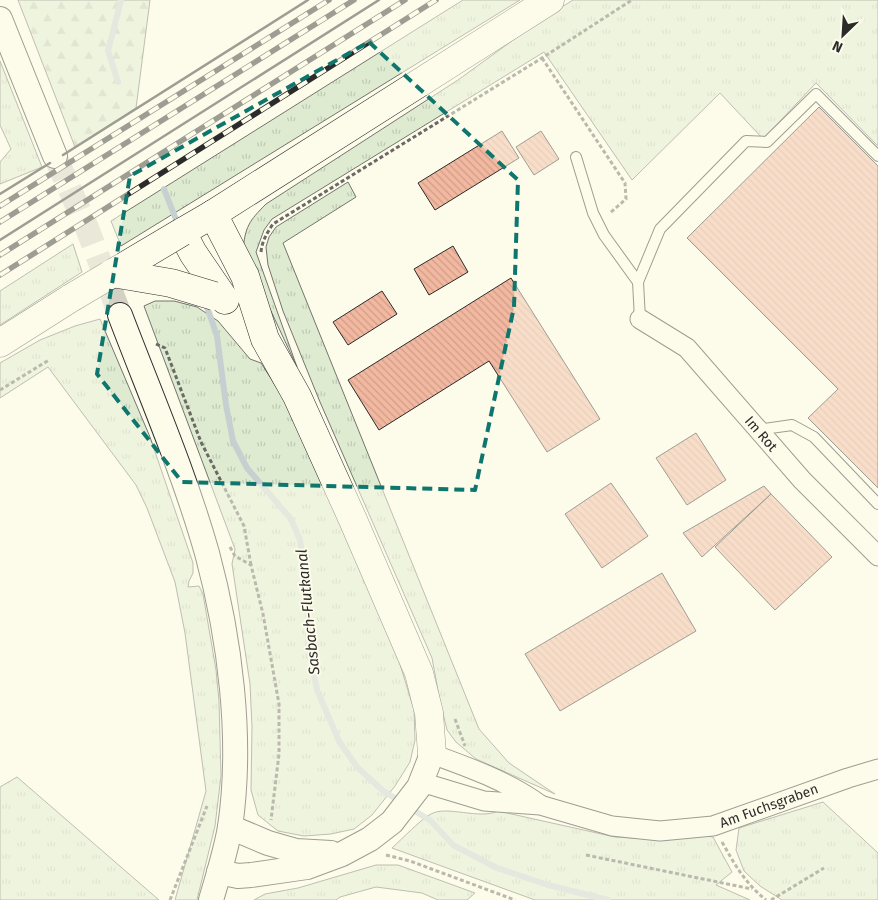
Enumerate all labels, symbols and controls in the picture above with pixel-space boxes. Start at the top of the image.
north arrow [818,10,868,60]
text: N [830,37,846,56]
street label: Im Rot [741,413,782,456]
water label: Sasbach-Flutkanal [292,548,324,677]
street label: Am Fuchsgraben [717,780,821,832]

